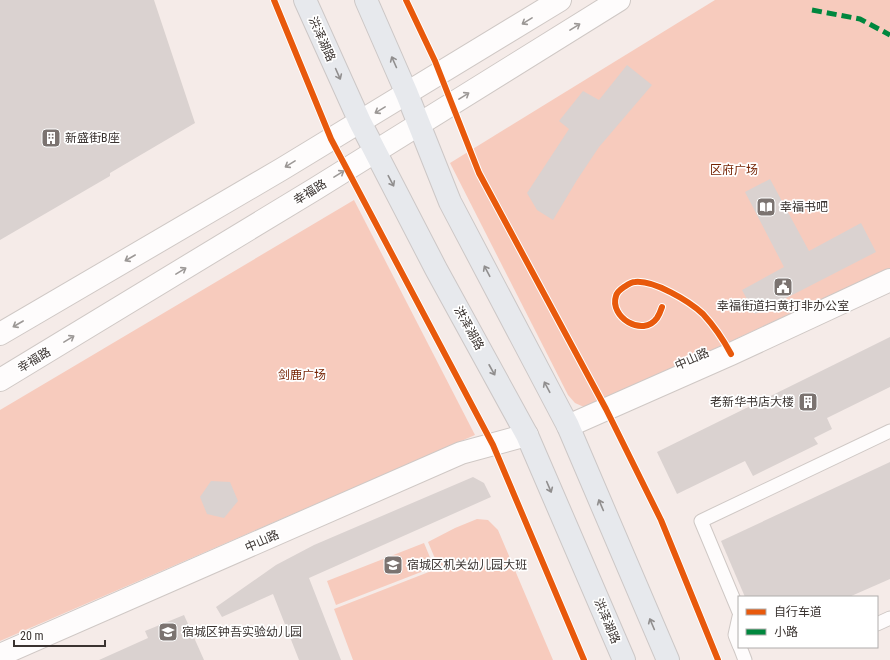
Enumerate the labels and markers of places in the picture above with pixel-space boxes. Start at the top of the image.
building icon: 新盛街B座 [40,127,62,149]
place label: 新盛街B座 [65,131,120,145]
library icon: 幸福书吧 [755,196,777,218]
place label: 幸福书吧 [780,200,828,214]
public building icon: 幸福街道扫黄打非办公室 [772,276,794,298]
place label: 幸福街道扫黄打非办公室 [717,299,849,313]
building icon: 老新华书店大楼 [797,391,819,413]
place label: 老新华书店大楼 [710,395,794,409]
school or university icon: 宿城区机关幼儿园大班 [382,554,404,576]
place label: 宿城区机关幼儿园大班 [407,558,527,572]
school or university icon: 宿城区钟吾实验幼儿园 [157,621,179,643]
place label: 宿城区钟吾实验幼儿园 [182,625,302,639]

